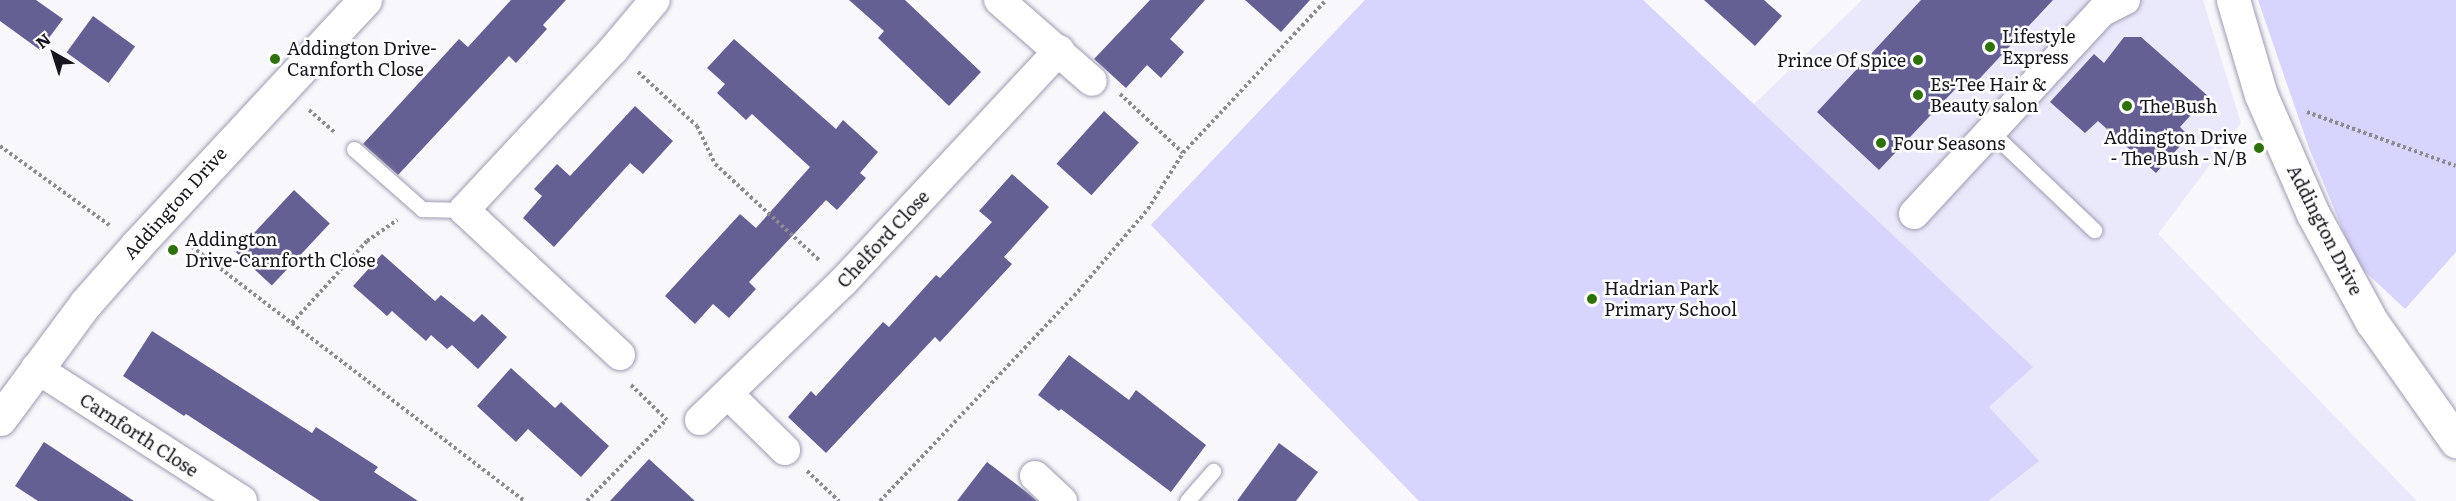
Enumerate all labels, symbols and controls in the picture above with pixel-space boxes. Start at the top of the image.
north arrow [24,24,84,84]
text: N [30,26,55,54]
place label: Lifestyle Express [2002,26,2075,68]
place label: Addington Drive- Carnforth Close [287,38,437,80]
marker: Lifestyle Express [1983,40,1997,54]
place label: Prince Of Spice [1777,49,1906,71]
marker: Addington Drive- Carnforth Close [268,52,282,66]
marker: Prince Of Spice [1911,53,1925,67]
place label: Es-Tee Hair & Beauty salon [1930,74,2047,116]
marker: Es-Tee Hair & Beauty salon [1911,88,1925,102]
place label: The Bush [2139,95,2217,117]
marker: The Bush [2120,99,2134,113]
place label: Addington Drive - The Bush - N/B [2104,127,2247,170]
place label: Four Seasons [1893,132,2005,154]
marker: Four Seasons [1874,136,1888,150]
marker: Addington Drive - The Bush - N/B [2252,141,2266,155]
street label: Addington Drive [119,143,231,263]
street label: Addington Drive [2283,161,2367,299]
street label: Chelford Close [832,186,934,292]
place label: Addington Drive-Carnforth Close [185,229,375,272]
marker: Addington Drive-Carnforth Close [166,243,180,257]
place label: Hadrian Park Primary School [1604,278,1737,320]
marker: Hadrian Park Primary School [1585,292,1599,306]
street label: Carnforth Close [76,389,202,481]

